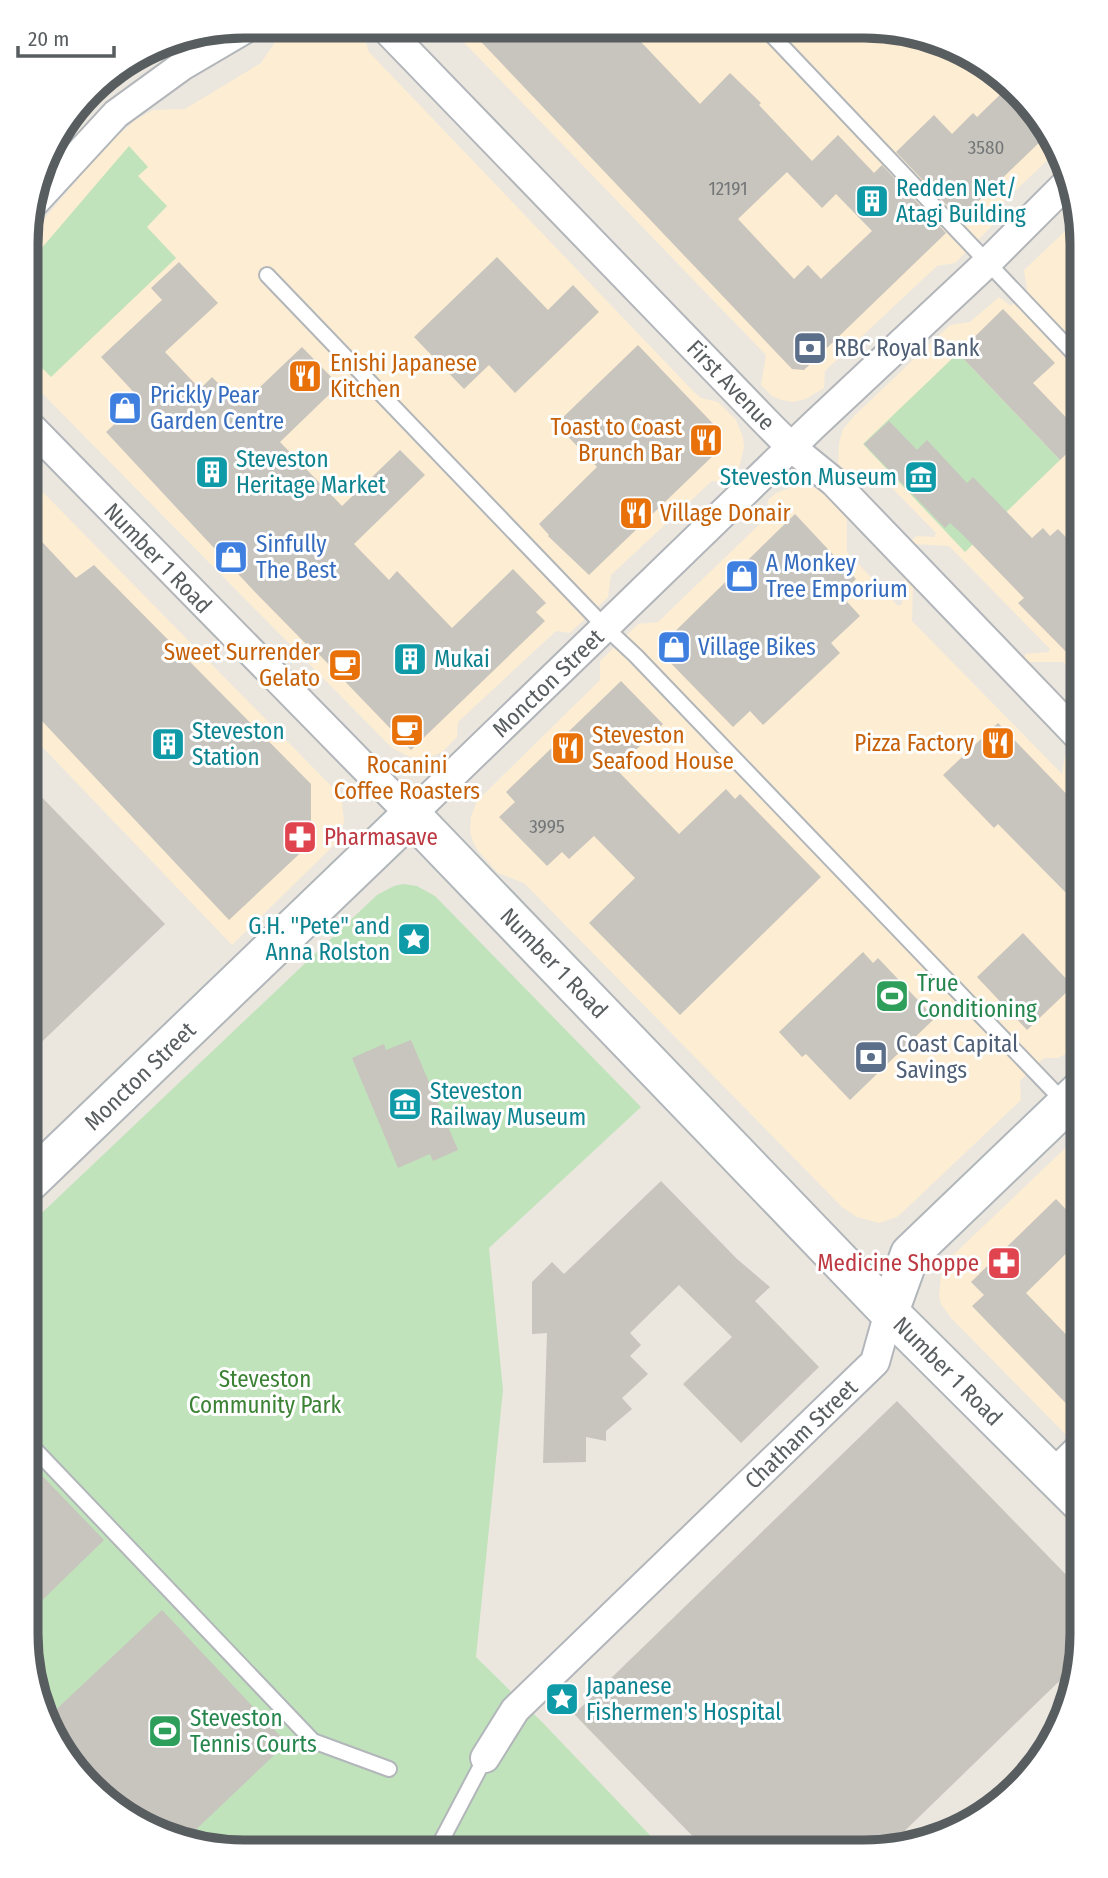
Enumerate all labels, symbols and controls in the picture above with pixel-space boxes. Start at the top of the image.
scale bar [18,14,114,58]
text: 20 m [28,26,69,52]
house number: 3580 [968,136,1004,159]
place label: Redden Net/ Atagi Building [896,174,1026,228]
house number: 12191 [708,177,748,200]
building icon: Redden Net/ Atagi Building [853,182,891,220]
bank icon: RBC Royal Bank [791,329,829,367]
street label: First Avenue [681,334,781,436]
place label: RBC Royal Bank [834,334,980,362]
place label: Enishi Japanese Kitchen [330,349,477,403]
restaurant icon: Enishi Japanese Kitchen [286,357,324,395]
place label: Prickly Pear Garden Centre [150,381,284,435]
shop icon: Prickly Pear Garden Centre [106,389,144,427]
place label: Toast to Coast Brunch Bar [551,413,682,467]
restaurant icon: Toast to Coast Brunch Bar [687,421,725,459]
place label: Steveston Heritage Market [236,445,386,499]
building icon: Steveston Heritage Market [193,453,231,491]
museum icon: Steveston Museum [902,458,940,496]
place label: Steveston Museum [720,463,897,491]
restaurant icon: Village Donair [617,494,655,532]
street label: Number 1 Road [98,497,218,619]
place label: Village Donair [660,499,790,527]
place label: Sinfully The Best [256,530,337,584]
shop icon: Sinfully The Best [212,538,250,576]
place label: A Monkey Tree Emporium [766,549,908,603]
shop icon: A Monkey Tree Emporium [723,557,761,595]
street label: Moncton Street [487,623,610,743]
shop icon: Village Bikes [655,628,693,666]
place label: Village Bikes [698,633,816,661]
place label: Sweet Surrender Gelato [164,638,320,692]
building icon: Mukai [391,640,429,678]
place label: Mukai [434,645,490,673]
cafe icon: Sweet Surrender Gelato [326,646,364,684]
cafe icon: Rocanini Coffee Roasters [388,711,426,749]
place label: Steveston Station [192,717,285,771]
place label: Steveston Seafood House [592,721,734,775]
restaurant icon: Pizza Factory [979,724,1017,762]
building icon: Steveston Station [149,725,187,763]
restaurant icon: Steveston Seafood House [549,729,587,767]
place label: Pizza Factory [854,729,975,757]
place label: Rocanini Coffee Roasters [334,751,480,805]
house number: 3995 [529,815,565,838]
pharmacy icon: Pharmasave [281,818,319,856]
place label: Pharmasave [324,823,438,851]
street label: Number 1 Road [494,902,614,1024]
place label: G.H. "Pete" and Anna Rolston [248,912,390,966]
place icon: G.H. "Pete" and Anna Rolston [395,920,433,958]
place label: True Conditioning [917,969,1037,1023]
sports icon: True Conditioning [873,977,911,1015]
street label: Moncton Street [79,1016,202,1136]
place label: Coast Capital Savings [896,1030,1018,1084]
bank icon: Coast Capital Savings [852,1038,890,1076]
place label: Steveston Railway Museum [430,1077,586,1131]
museum icon: Steveston Railway Museum [386,1085,424,1123]
pharmacy icon: Medicine Shoppe [985,1244,1023,1282]
place label: Medicine Shoppe [817,1249,979,1277]
street label: Number 1 Road [888,1311,1008,1431]
park label: Steveston Community Park [189,1365,342,1419]
street label: Chatham Street [739,1373,863,1495]
place label: Japanese Fishermen's Hospital [586,1672,781,1726]
place icon: Japanese Fishermen's Hospital [543,1680,581,1718]
place label: Steveston Tennis Courts [190,1704,317,1758]
sports icon: Steveston Tennis Courts [146,1712,184,1750]

